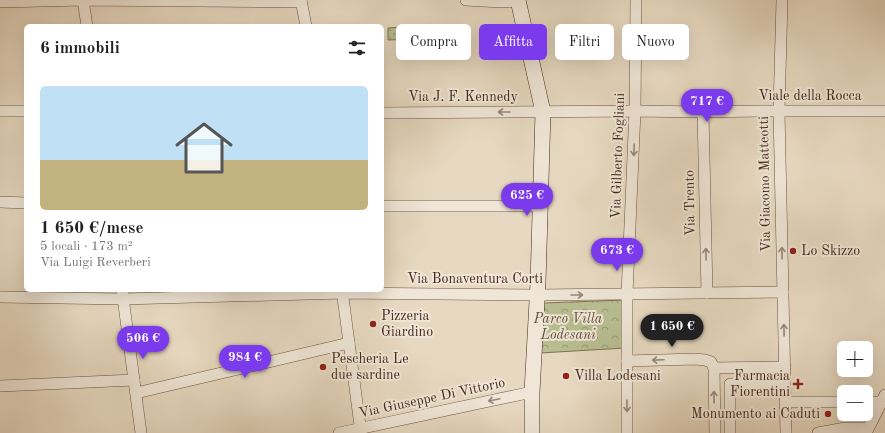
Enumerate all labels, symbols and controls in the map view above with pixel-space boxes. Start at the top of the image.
chip: Compra [396,24,471,60]
chip: Affitta [479,24,547,60]
chip: Filtri [555,24,614,60]
chip: Nuovo [622,24,689,60]
icon: filters [346,37,368,59]
text: 6 immobili [40,40,120,57]
pin: 717 € [679,89,735,123]
street label: Viale della Rocca [758,89,862,103]
street label: Via J. F. Kennedy [408,90,518,104]
street label: Via Gilberto Fogliani [609,92,627,219]
text: 717 € [690,95,724,108]
one-way arrow [498,108,511,116]
icon: home [168,112,240,184]
street label: Via Giacomo Matteotti [757,116,773,252]
one-way arrow [630,143,637,156]
street label: Via Trento [682,170,698,236]
pin: 625 € [499,183,555,217]
text: 625 € [510,189,544,202]
text: 1 650 €/mese [40,220,143,237]
pin: 673 € [589,238,645,272]
text: 5 locali · 173 m² [40,240,133,253]
text: 673 € [600,244,634,257]
place label: Lo Skizzo [801,244,860,258]
marker: Lo Skizzo [788,246,798,256]
one-way arrow [778,247,786,260]
one-way arrow [702,248,710,261]
text: Via Luigi Reverberi [40,256,151,269]
street label: Via Bonaventura Corti [407,272,543,286]
one-way arrow [570,291,583,299]
place label: Pizzeria Giardino [381,309,433,339]
park label: Parco Villa Lodesani [533,312,603,342]
pin: 1 650 € [635,314,709,348]
marker: Pizzeria Giardino [368,319,378,329]
text: 1 650 € [650,320,694,333]
one-way arrow [780,324,788,337]
pin: 506 € [115,326,171,360]
text: 506 € [126,332,160,345]
map controls [837,341,873,421]
button: + [837,341,873,377]
pin: 984 € [217,345,273,379]
text: 984 € [228,351,262,364]
place label: Pescheria Le due sardine [331,352,409,382]
one-way arrow [652,357,665,364]
marker: Pescheria Le due sardine [318,362,328,372]
place label: Villa Lodesani [574,369,661,383]
place label: Farmacia Fiorentini [730,369,790,399]
marker: Villa Lodesani [561,371,571,381]
street label: Via Giuseppe Di Vittorio [358,376,507,420]
marker: Farmacia Fiorentini [793,379,803,389]
button: − [837,385,873,421]
one-way arrow [710,391,718,404]
one-way arrow [487,397,500,405]
one-way arrow [623,399,631,412]
place label: Monumento ai Caduti [691,407,820,421]
marker: Monumento ai Caduti [823,409,833,419]

